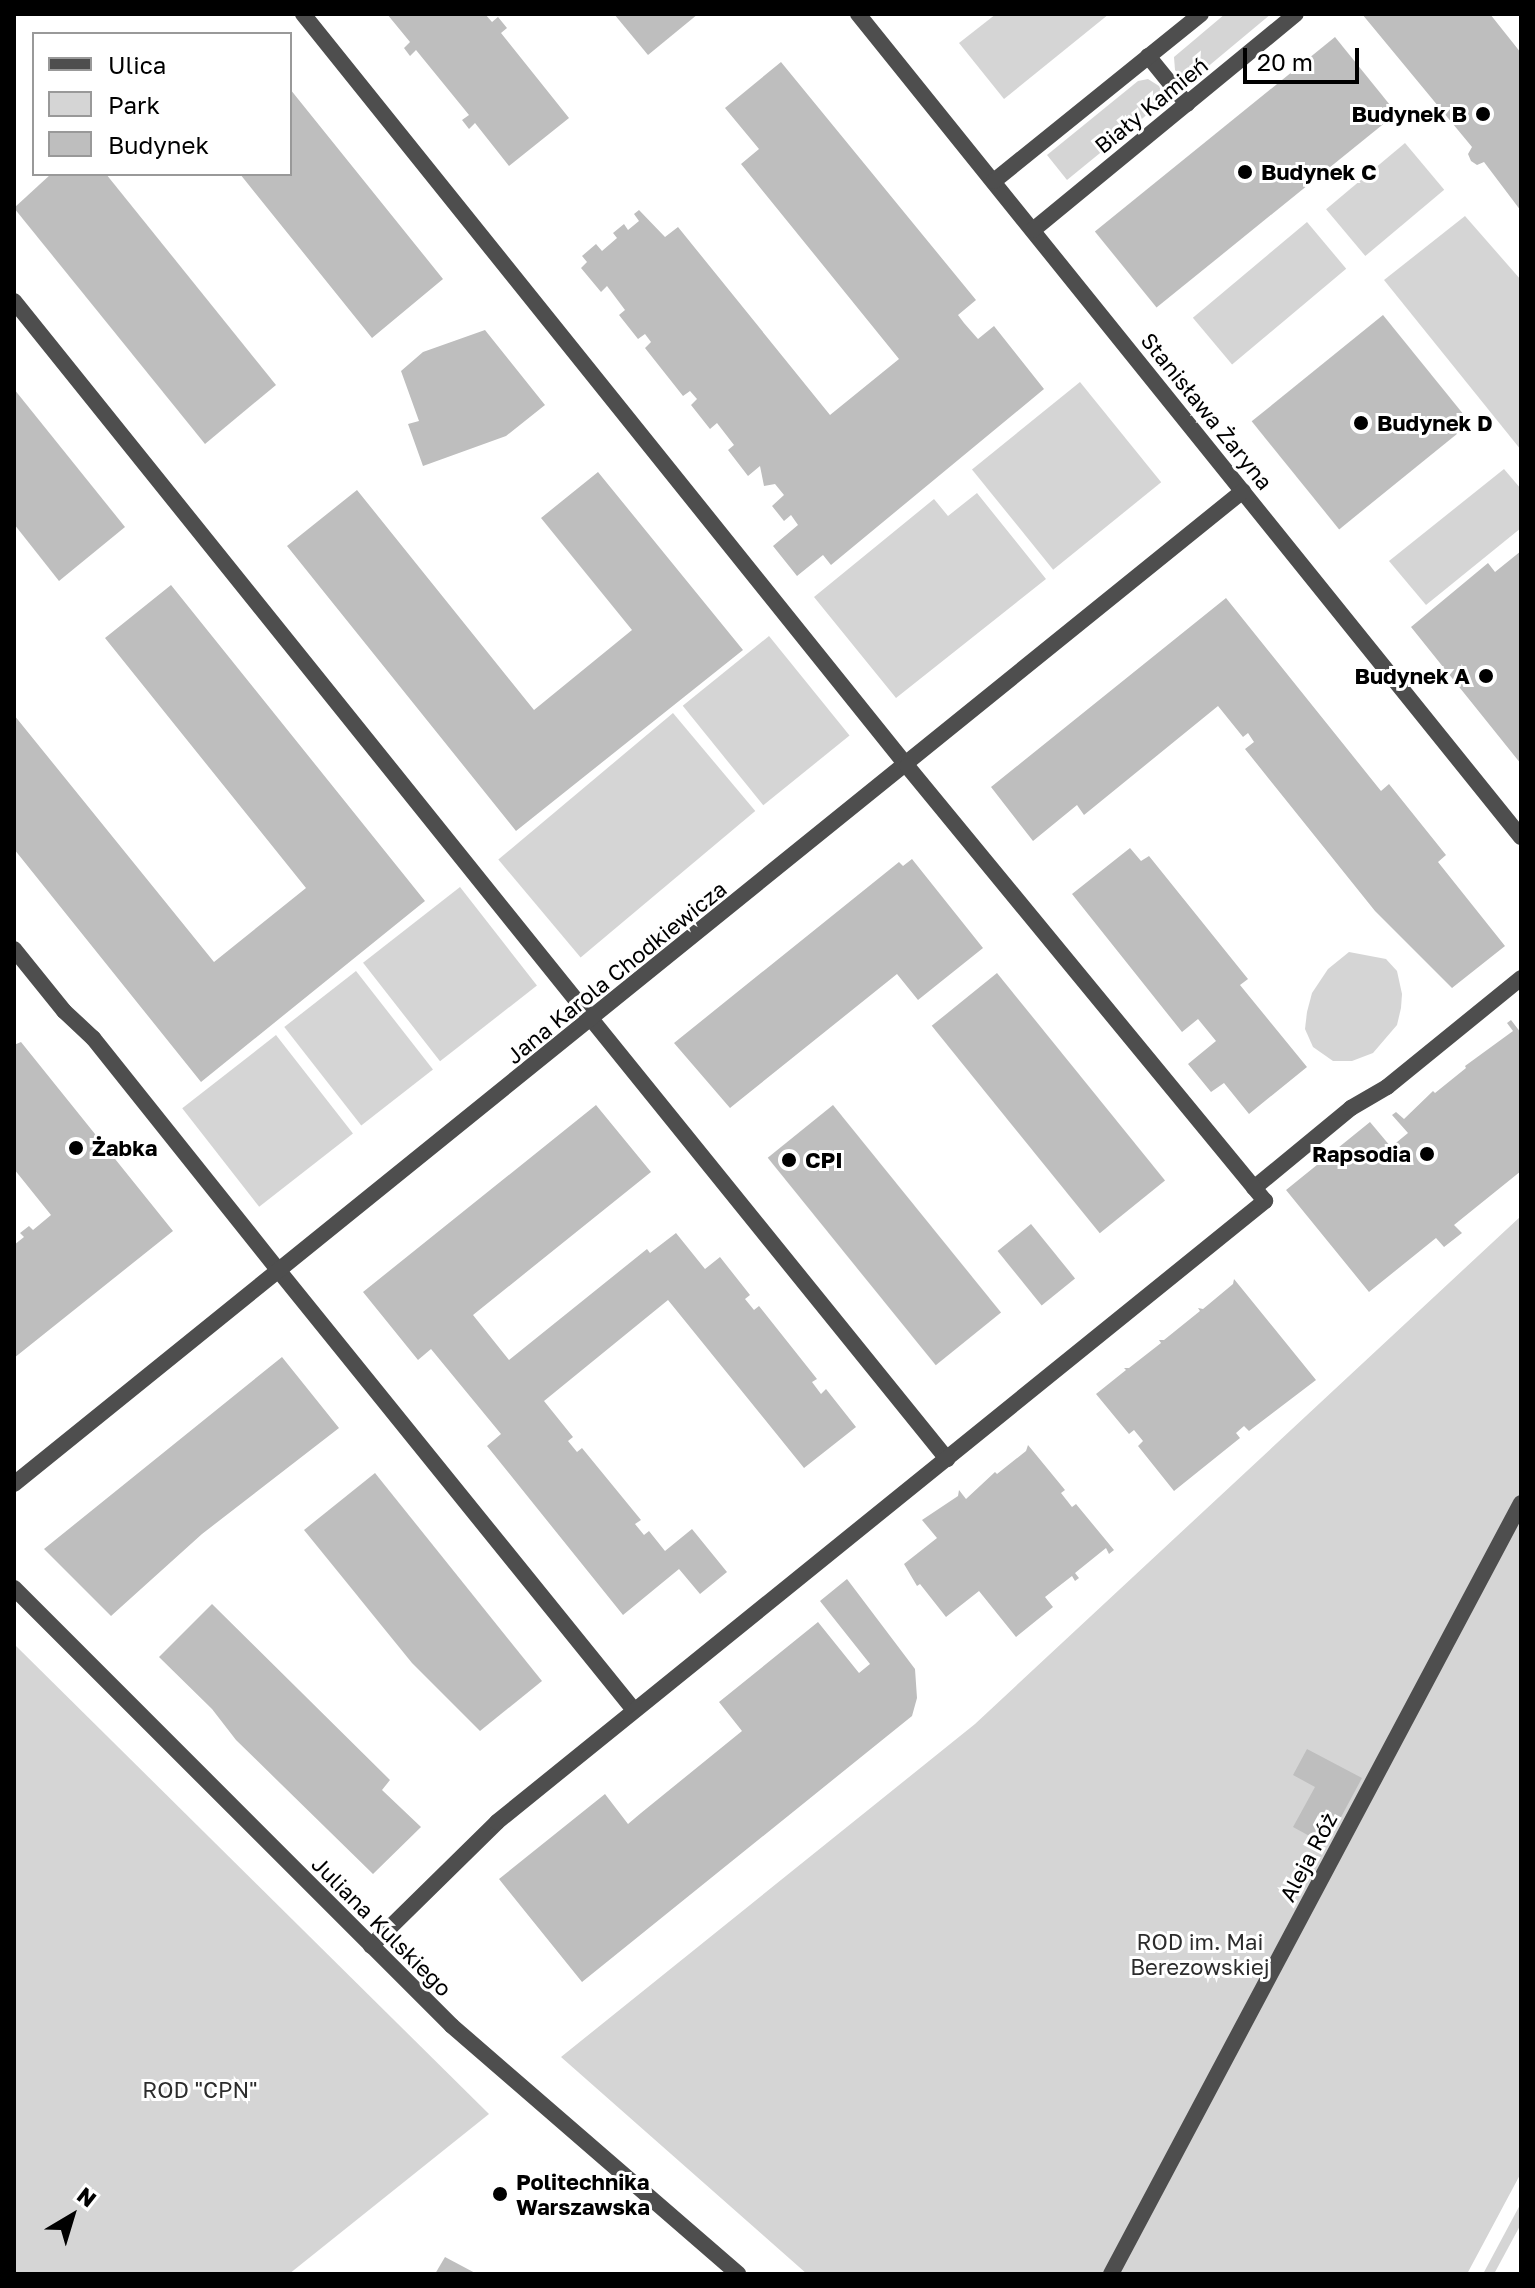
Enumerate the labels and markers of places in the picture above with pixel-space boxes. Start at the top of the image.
place label: Budynek B [1352,101,1467,127]
marker: Budynek B [1474,105,1492,123]
place label: Budynek C [1261,159,1376,185]
marker: Budynek C [1236,163,1254,181]
place label: Budynek D [1377,410,1493,436]
marker: Budynek D [1352,414,1370,432]
place label: Budynek A [1355,663,1470,689]
marker: Budynek A [1477,667,1495,685]
place label: Żabka [92,1135,157,1161]
marker: Żabka [67,1139,85,1157]
place label: Rapsodia [1312,1141,1411,1167]
marker: Rapsodia [1418,1145,1436,1163]
place label: CPI [805,1147,843,1173]
marker: CPI [780,1151,798,1169]
place label: Politechnika Warszawska [516,2168,650,2220]
marker: Politechnika Warszawska [491,2185,509,2203]

